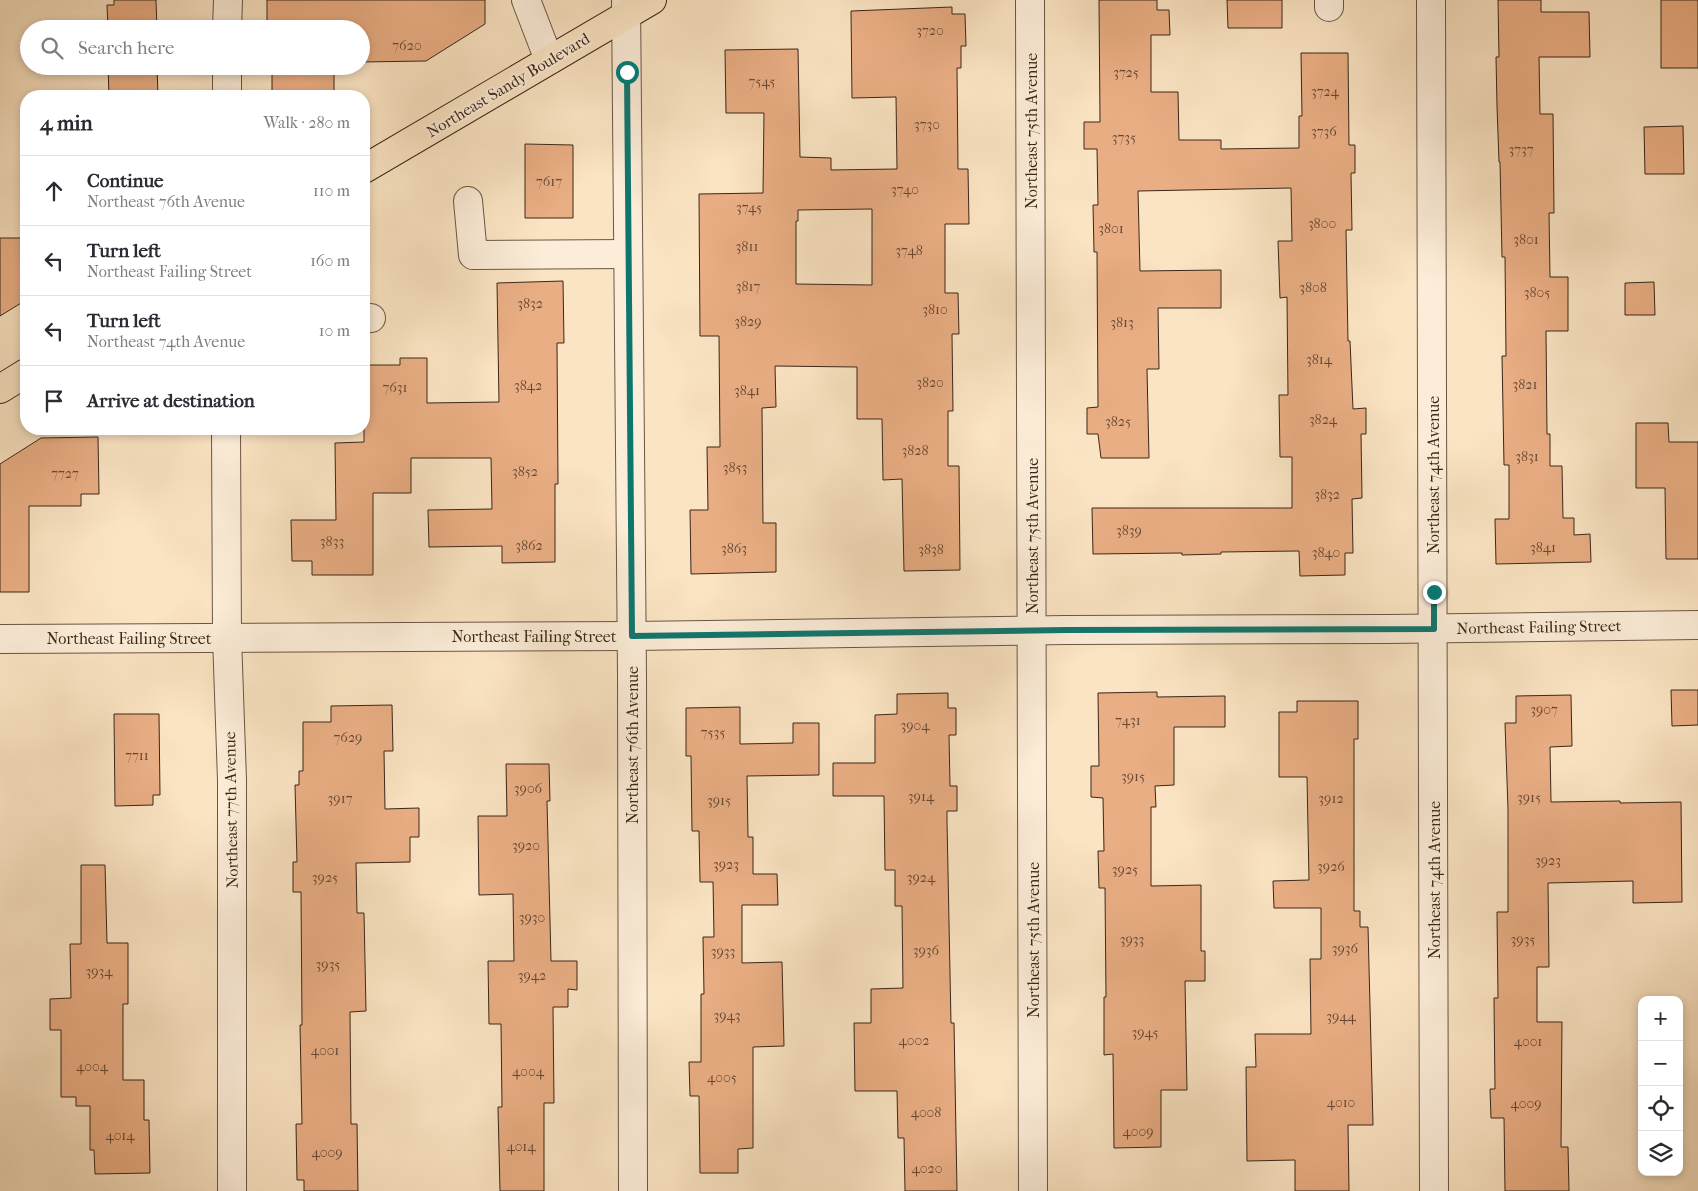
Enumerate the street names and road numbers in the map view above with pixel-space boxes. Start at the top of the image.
street label: Northeast Sandy Boulevard [423,29,593,141]
street label: Northeast 75th Avenue [1022,53,1041,209]
street label: Northeast 74th Avenue [1424,396,1443,554]
street label: Northeast 75th Avenue [1023,458,1042,614]
street label: Northeast Failing Street [1456,616,1622,638]
street label: Northeast Failing Street [452,627,617,646]
street label: Northeast Failing Street [47,629,212,648]
street label: Northeast 76th Avenue [623,666,642,824]
street label: Northeast 77th Avenue [220,731,242,889]
street label: Northeast 74th Avenue [1425,801,1444,959]
street label: Northeast 75th Avenue [1024,862,1043,1018]

